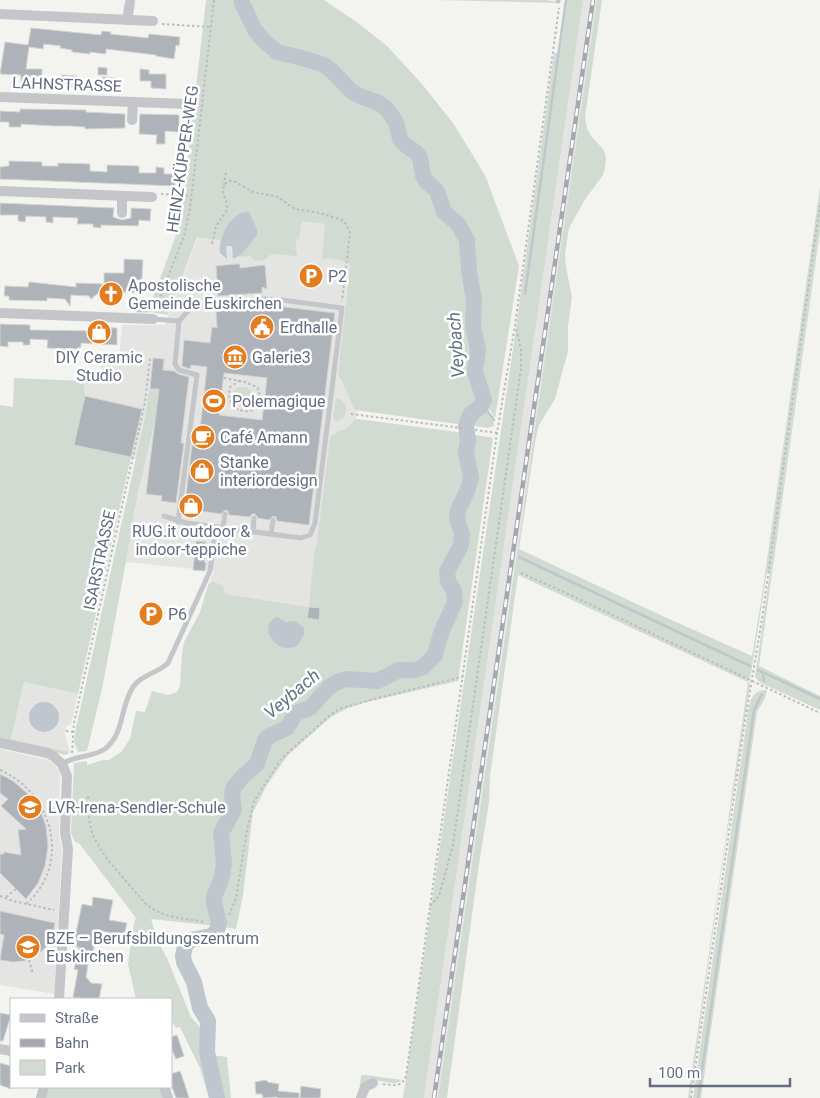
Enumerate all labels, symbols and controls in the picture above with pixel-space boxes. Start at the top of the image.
street label: LAHNSTRASSE [12,73,122,96]
street label: HEINZ-KÜPPER-WEG [163,84,202,234]
parking icon: P2 [298,263,324,289]
place label: P2 [328,267,347,286]
place label: Apostolische Gemeinde Euskirchen [128,276,282,313]
church icon: Apostolische Gemeinde Euskirchen [98,281,124,307]
water label: Veybach [443,311,468,379]
public building icon: Erdhalle [249,314,275,340]
place label: Erdhalle [280,318,337,337]
shop icon: DIY Ceramic Studio [86,319,112,345]
museum icon: Galerie3 [222,344,248,370]
place label: DIY Ceramic Studio [55,348,143,385]
place label: Galerie3 [252,348,311,367]
sports icon: Polemagique [201,388,227,414]
place label: Polemagique [232,392,326,411]
cafe icon: Café Amann [190,424,216,450]
place label: Café Amann [220,428,308,447]
place label: Stanke interiordesign [220,453,318,490]
shop icon: Stanke interiordesign [189,458,215,484]
shop icon: RUG.it outdoor & indoor-teppiche [178,493,204,519]
street label: ISARSTRASSE [80,508,119,612]
place label: RUG.it outdoor & indoor-teppiche [132,522,250,559]
parking icon: P6 [138,601,164,627]
place label: P6 [168,605,187,624]
water label: Veybach [260,664,324,723]
school or university icon: LVR-Irena-Sendler-Schule [17,794,43,820]
place label: LVR-Irena-Sendler-Schule [48,798,226,817]
place label: BZE – Berufsbildungszentrum Euskirchen [46,929,259,966]
school or university icon: BZE – Berufsbildungszentrum Euskirchen [15,934,41,960]
legend [10,998,172,1088]
text: Straße [55,1009,99,1027]
text: Bahn [55,1034,89,1052]
scale bar [650,1056,790,1088]
text: Park [55,1059,86,1077]
text: 100 m [658,1064,700,1082]

